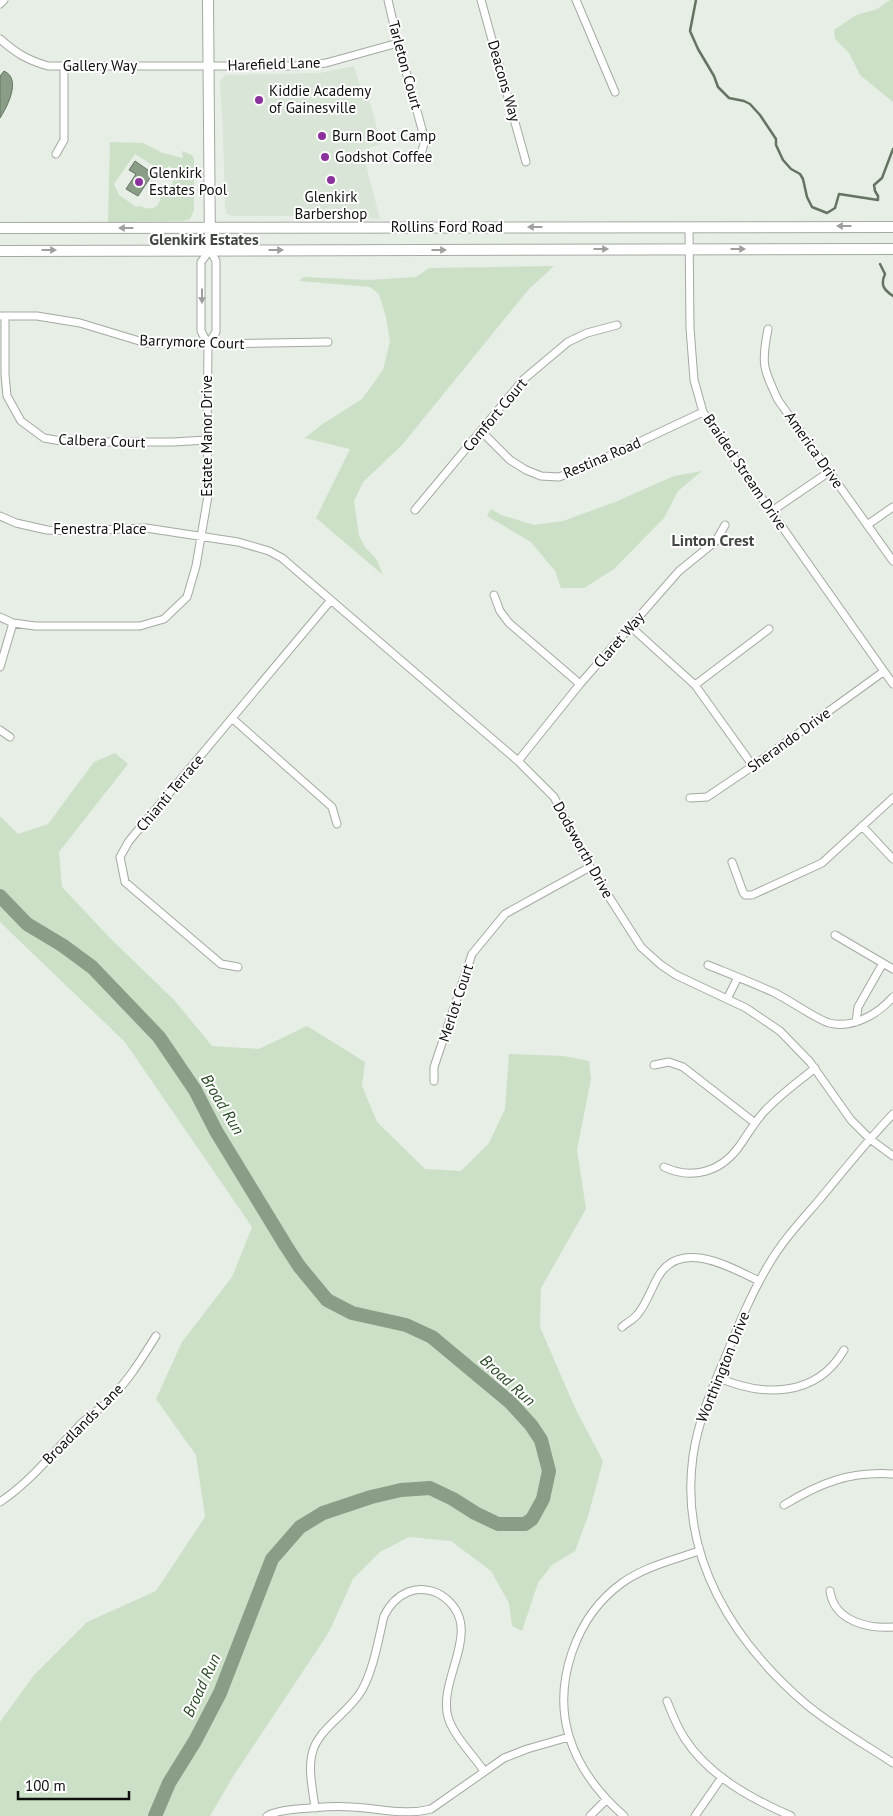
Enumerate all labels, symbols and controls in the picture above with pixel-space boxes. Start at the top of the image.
street label: Tarleton Court [384,18,426,111]
street label: Deacons Way [484,38,525,124]
street label: Harefield Lane [227,52,321,75]
street label: Gallery Way [63,56,137,75]
place label: Kiddie Academy of Gainesville [269,81,371,117]
marker: Kiddie Academy of Gainesville [253,94,265,106]
place label: Burn Boot Camp [332,126,436,145]
marker: Burn Boot Camp [316,130,328,142]
place label: Godshot Coffee [335,147,432,166]
marker: Godshot Coffee [319,151,331,163]
place label: Glenkirk Estates Pool [149,163,228,199]
marker: Glenkirk Barbershop [325,174,337,186]
marker: Glenkirk Estates Pool [133,176,145,188]
place label: Glenkirk Barbershop [295,187,367,223]
street label: Rollins Ford Road [391,217,503,236]
one-way arrow [836,222,852,230]
one-way arrow [527,223,543,231]
one-way arrow [118,224,134,232]
district label: Glenkirk Estates [149,229,259,249]
one-way arrow [593,245,609,253]
one-way arrow [730,245,746,253]
one-way arrow [41,246,57,254]
one-way arrow [268,246,284,254]
one-way arrow [431,246,447,254]
one-way arrow [198,288,206,304]
street label: Barrymore Court [139,330,245,353]
street label: Comfort Court [458,374,531,455]
street label: Estate Manor Drive [197,375,216,497]
street label: America Drive [781,408,848,492]
street label: Braided Stream Drive [699,410,791,533]
street label: Calbera Court [58,429,146,452]
street label: Restina Road [560,433,644,482]
street label: Fenestra Place [53,519,147,538]
district label: Linton Crest [672,530,755,550]
street label: Claret Way [589,608,648,672]
street label: Sherando Drive [743,703,834,776]
street label: Chianti Terrace [132,750,207,835]
street label: Dodsworth Drive [549,798,618,901]
street label: Merlot Court [434,961,477,1044]
water label: Broad Run [197,1070,249,1138]
street label: Worthington Drive [692,1309,753,1425]
water label: Broad Run [476,1350,540,1410]
street label: Broadlands Lane [38,1379,127,1468]
water label: Broad Run [178,1650,224,1720]
scale bar [18,1768,129,1800]
text: 100 m [25,1776,66,1795]

